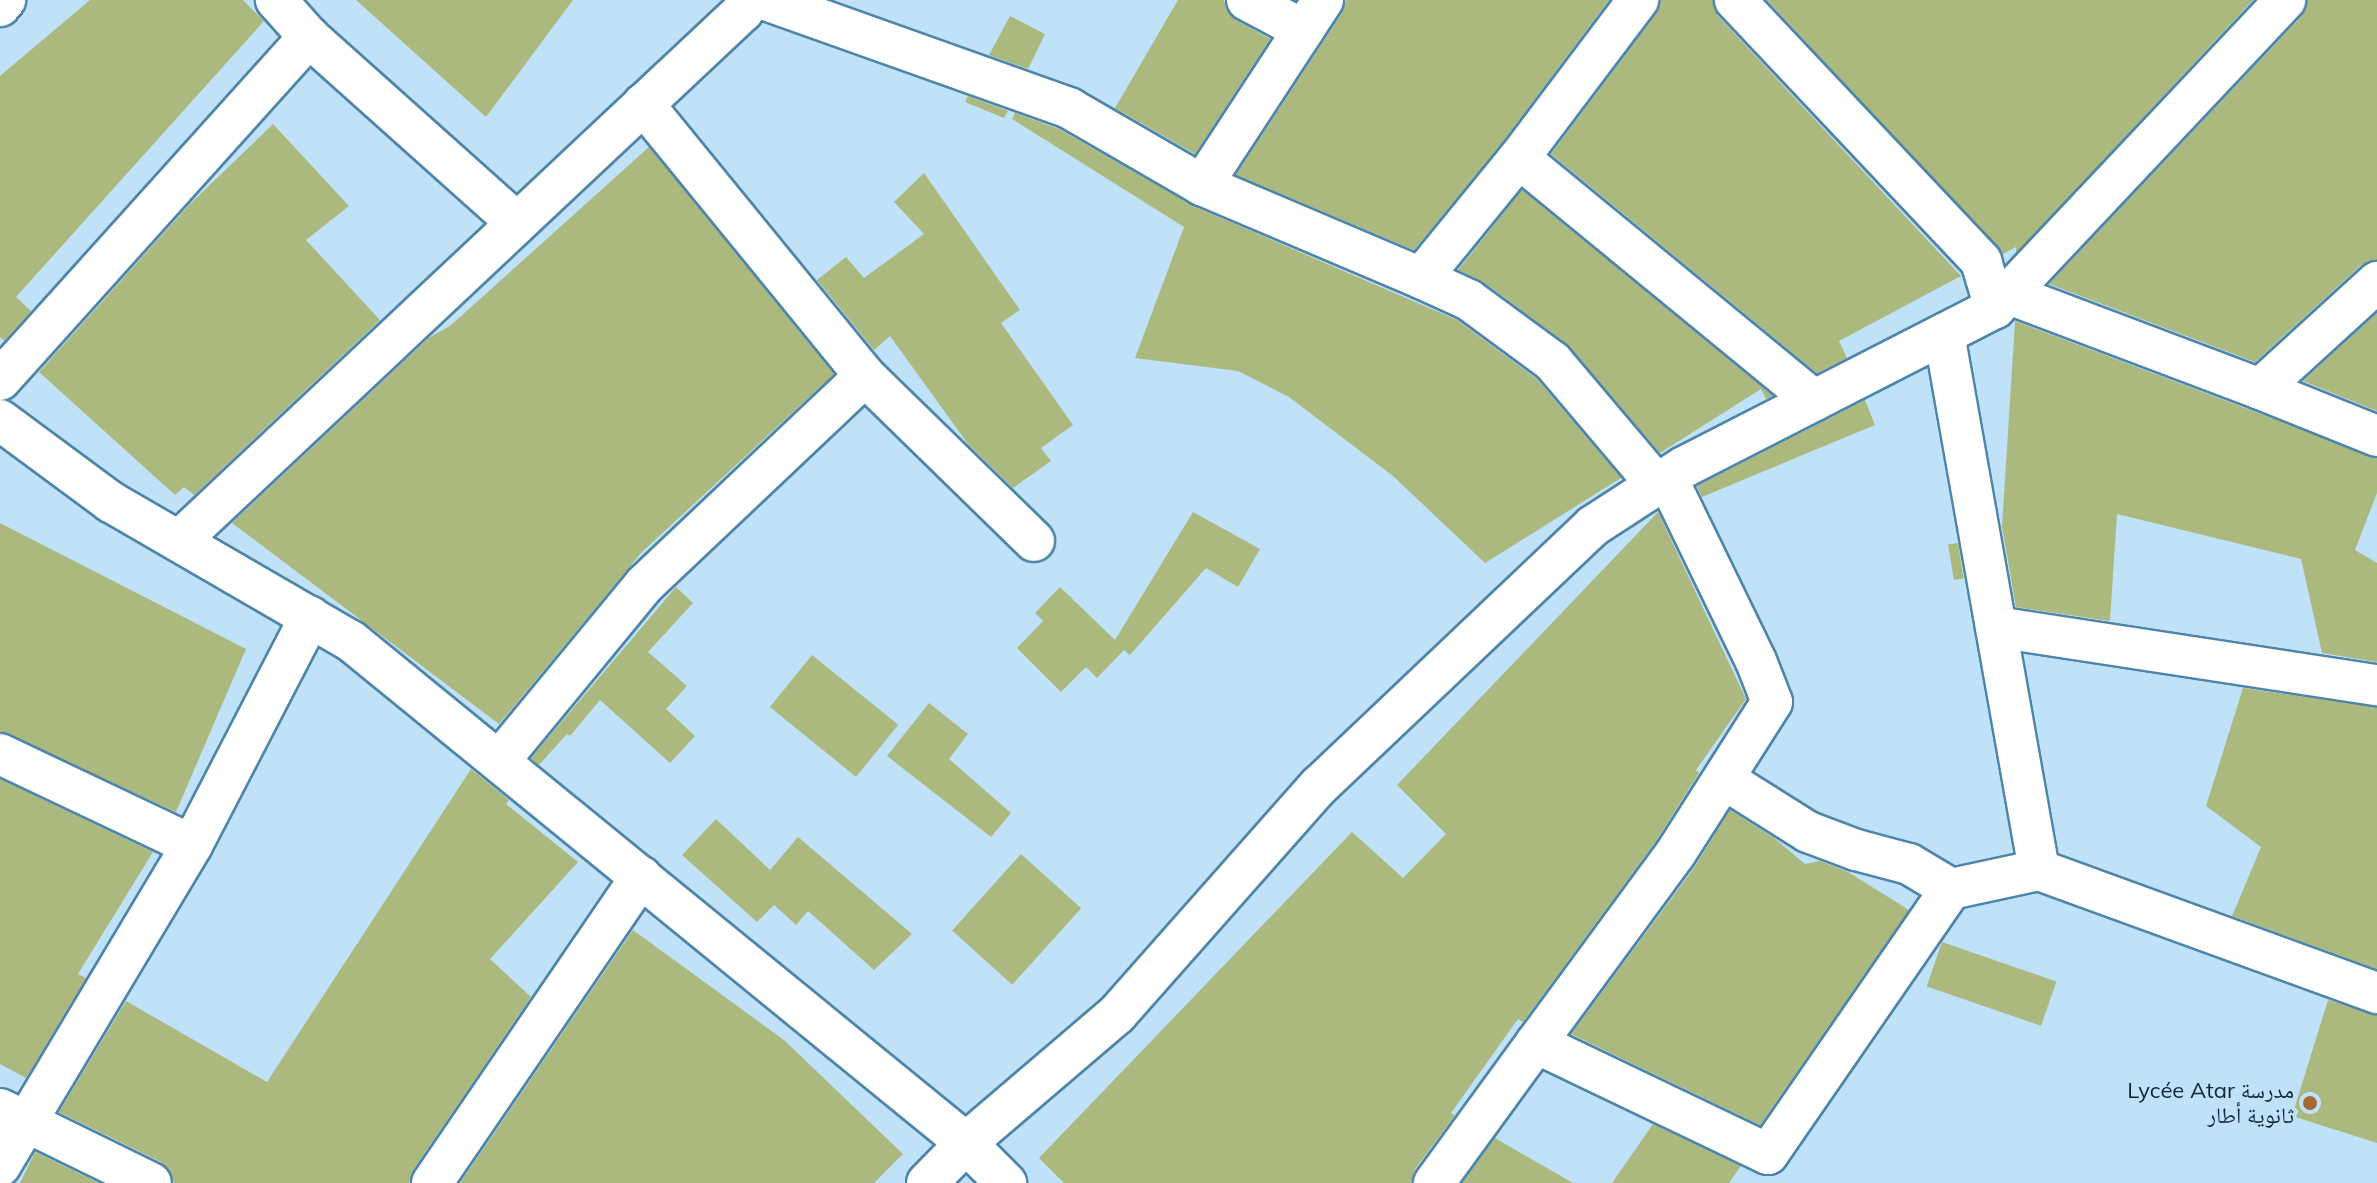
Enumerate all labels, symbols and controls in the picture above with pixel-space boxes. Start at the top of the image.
place label: Lycée Atar مدرسة ثانوية أطار [2127,1077,2294,1128]
marker: Lycée Atar مدرسة ثانوية أطار [2301,1094,2319,1112]

